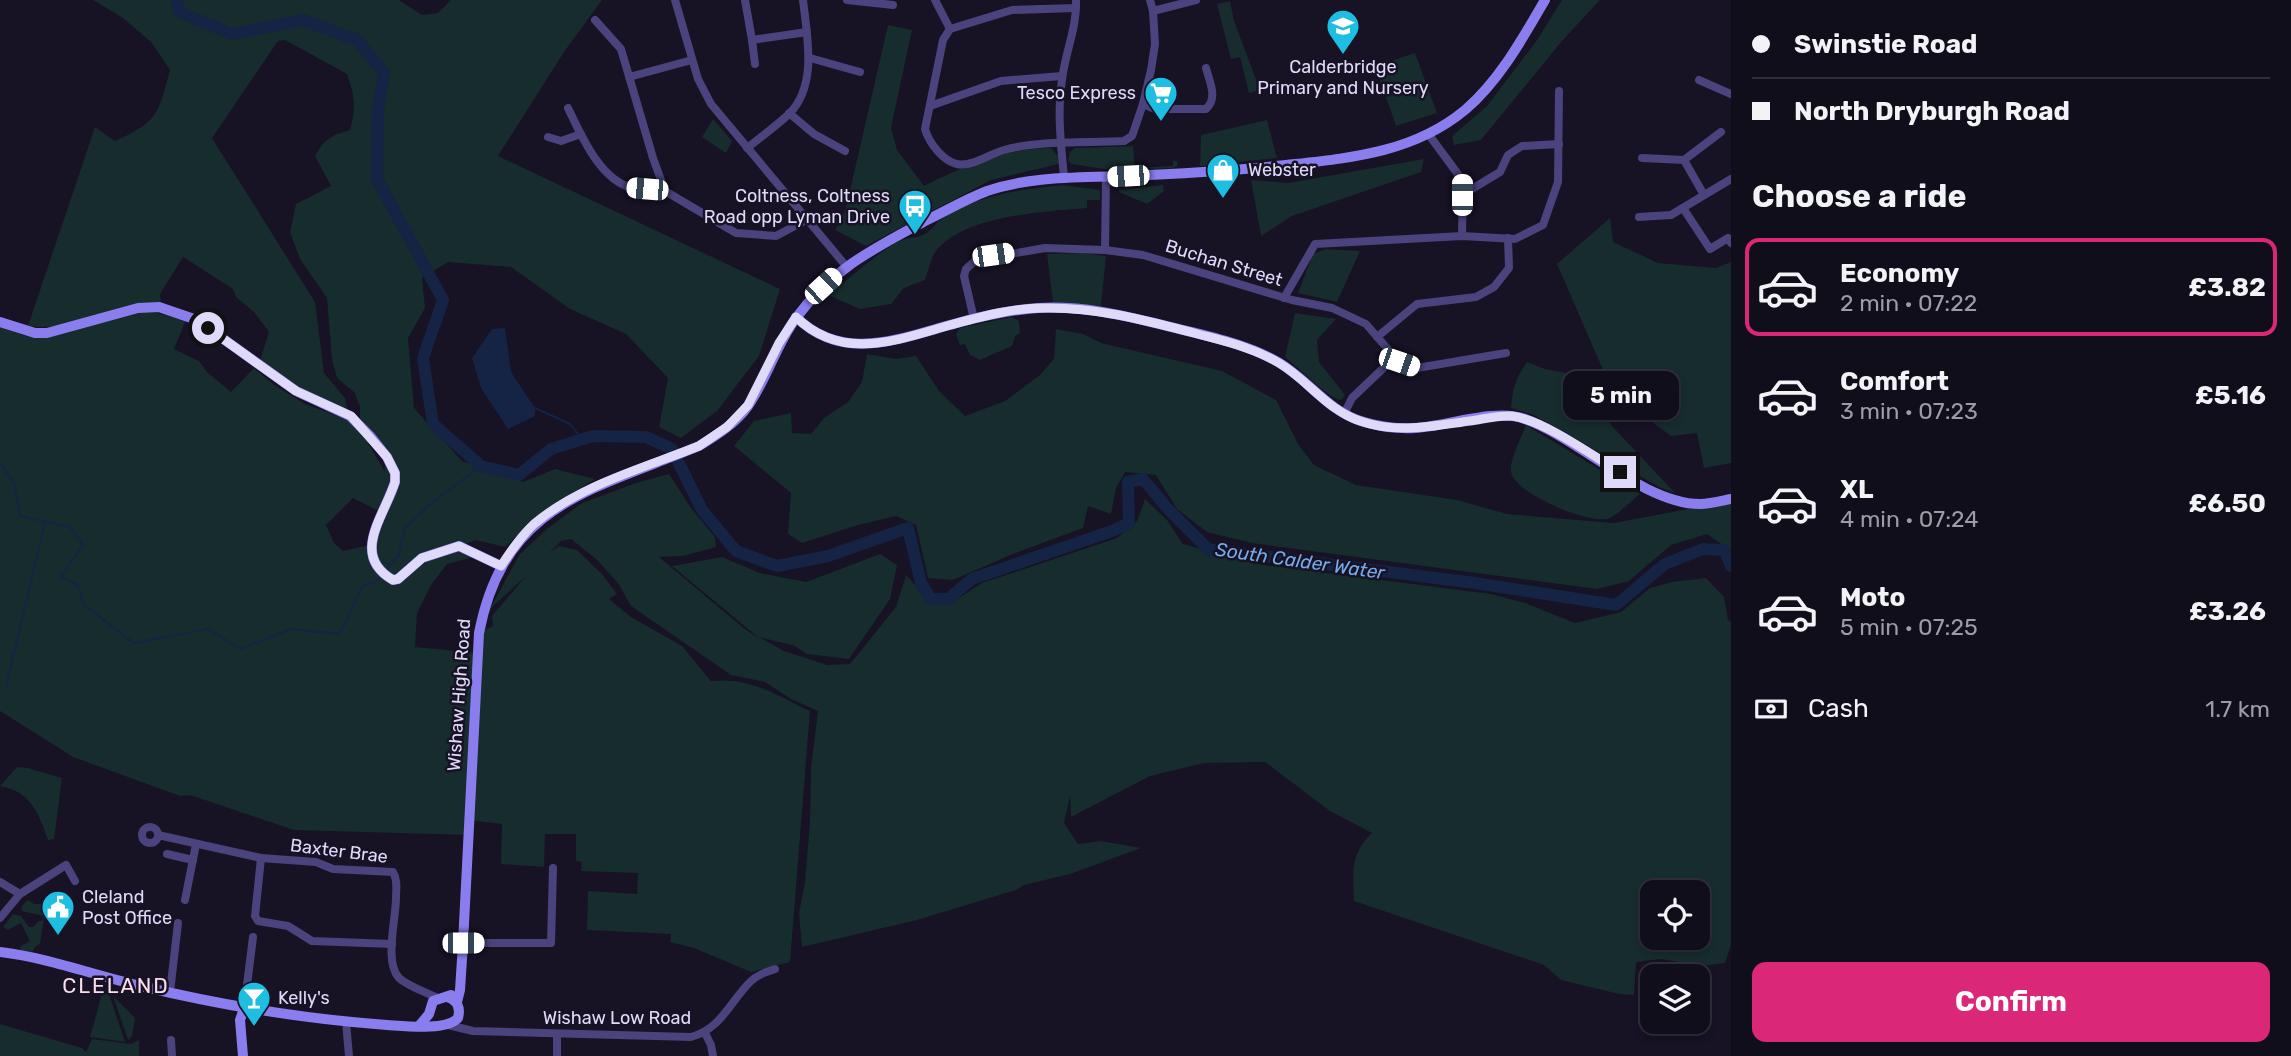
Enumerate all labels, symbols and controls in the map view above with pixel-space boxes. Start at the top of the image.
school or university icon: Calderbridge Primary and Nursery [1324,7,1362,56]
text: Swinstie Road [1794,29,1977,60]
place label: Calderbridge Primary and Nursery [1257,56,1429,99]
supermarket icon: Tesco Express [1142,74,1180,123]
place label: Tesco Express [1017,82,1136,104]
text: North Dryburgh Road [1794,96,2070,127]
shop icon: Webster [1204,151,1242,200]
place label: Webster [1248,159,1316,181]
car [1107,164,1150,188]
car [1452,174,1473,216]
car [626,177,669,201]
text: Choose a ride [1752,177,1966,215]
place label: Coltness, Coltness Road opp Lyman Drive [704,185,890,228]
bus stop icon: Coltness, Coltness Road opp Lyman Drive [896,187,934,236]
street label: Buchan Street [1163,235,1285,291]
car [971,242,1016,268]
icon: car [1756,256,1819,319]
text: Economy [1840,258,1959,289]
car [801,264,846,308]
text: £3.82 [2188,272,2266,303]
text: 2 min · 07:22 [1840,289,1977,317]
route start [192,312,224,344]
car [1376,345,1423,379]
icon: car [1756,364,1819,427]
text: Comfort [1840,366,1949,397]
callout: 5 min [1562,370,1678,420]
text: £5.16 [2195,380,2266,411]
text: 5 min [1590,381,1652,409]
text: 3 min · 07:23 [1840,397,1978,425]
route end [1604,456,1636,488]
icon: car [1756,472,1819,535]
text: XL [1840,474,1873,505]
text: £6.50 [2188,488,2266,519]
text: 4 min · 07:24 [1840,505,1979,533]
water label: South Calder Water [1214,538,1387,584]
icon: car [1756,580,1819,643]
text: Moto [1840,582,1905,613]
text: £3.26 [2189,596,2266,627]
text: 5 min · 07:25 [1840,613,1978,641]
street label: Wishaw High Road [443,618,475,772]
icon: cash [1752,690,1790,728]
text: Cash [1808,693,1869,724]
text: 1.7 km [2205,695,2270,723]
street label: Baxter Brae [289,834,389,868]
map controls [1640,880,1710,1034]
button: locate [1640,880,1710,950]
place label: Cleland Post Office [82,886,172,929]
public building icon: Cleland Post Office [39,888,77,937]
car [443,933,485,954]
button: Confirm [1752,962,2270,1042]
button: layers [1640,964,1710,1034]
district label: CLELAND [62,973,170,998]
bar icon: Kelly's [235,979,273,1028]
place label: Kelly's [278,987,330,1009]
street label: Wishaw Low Road [543,1007,691,1029]

